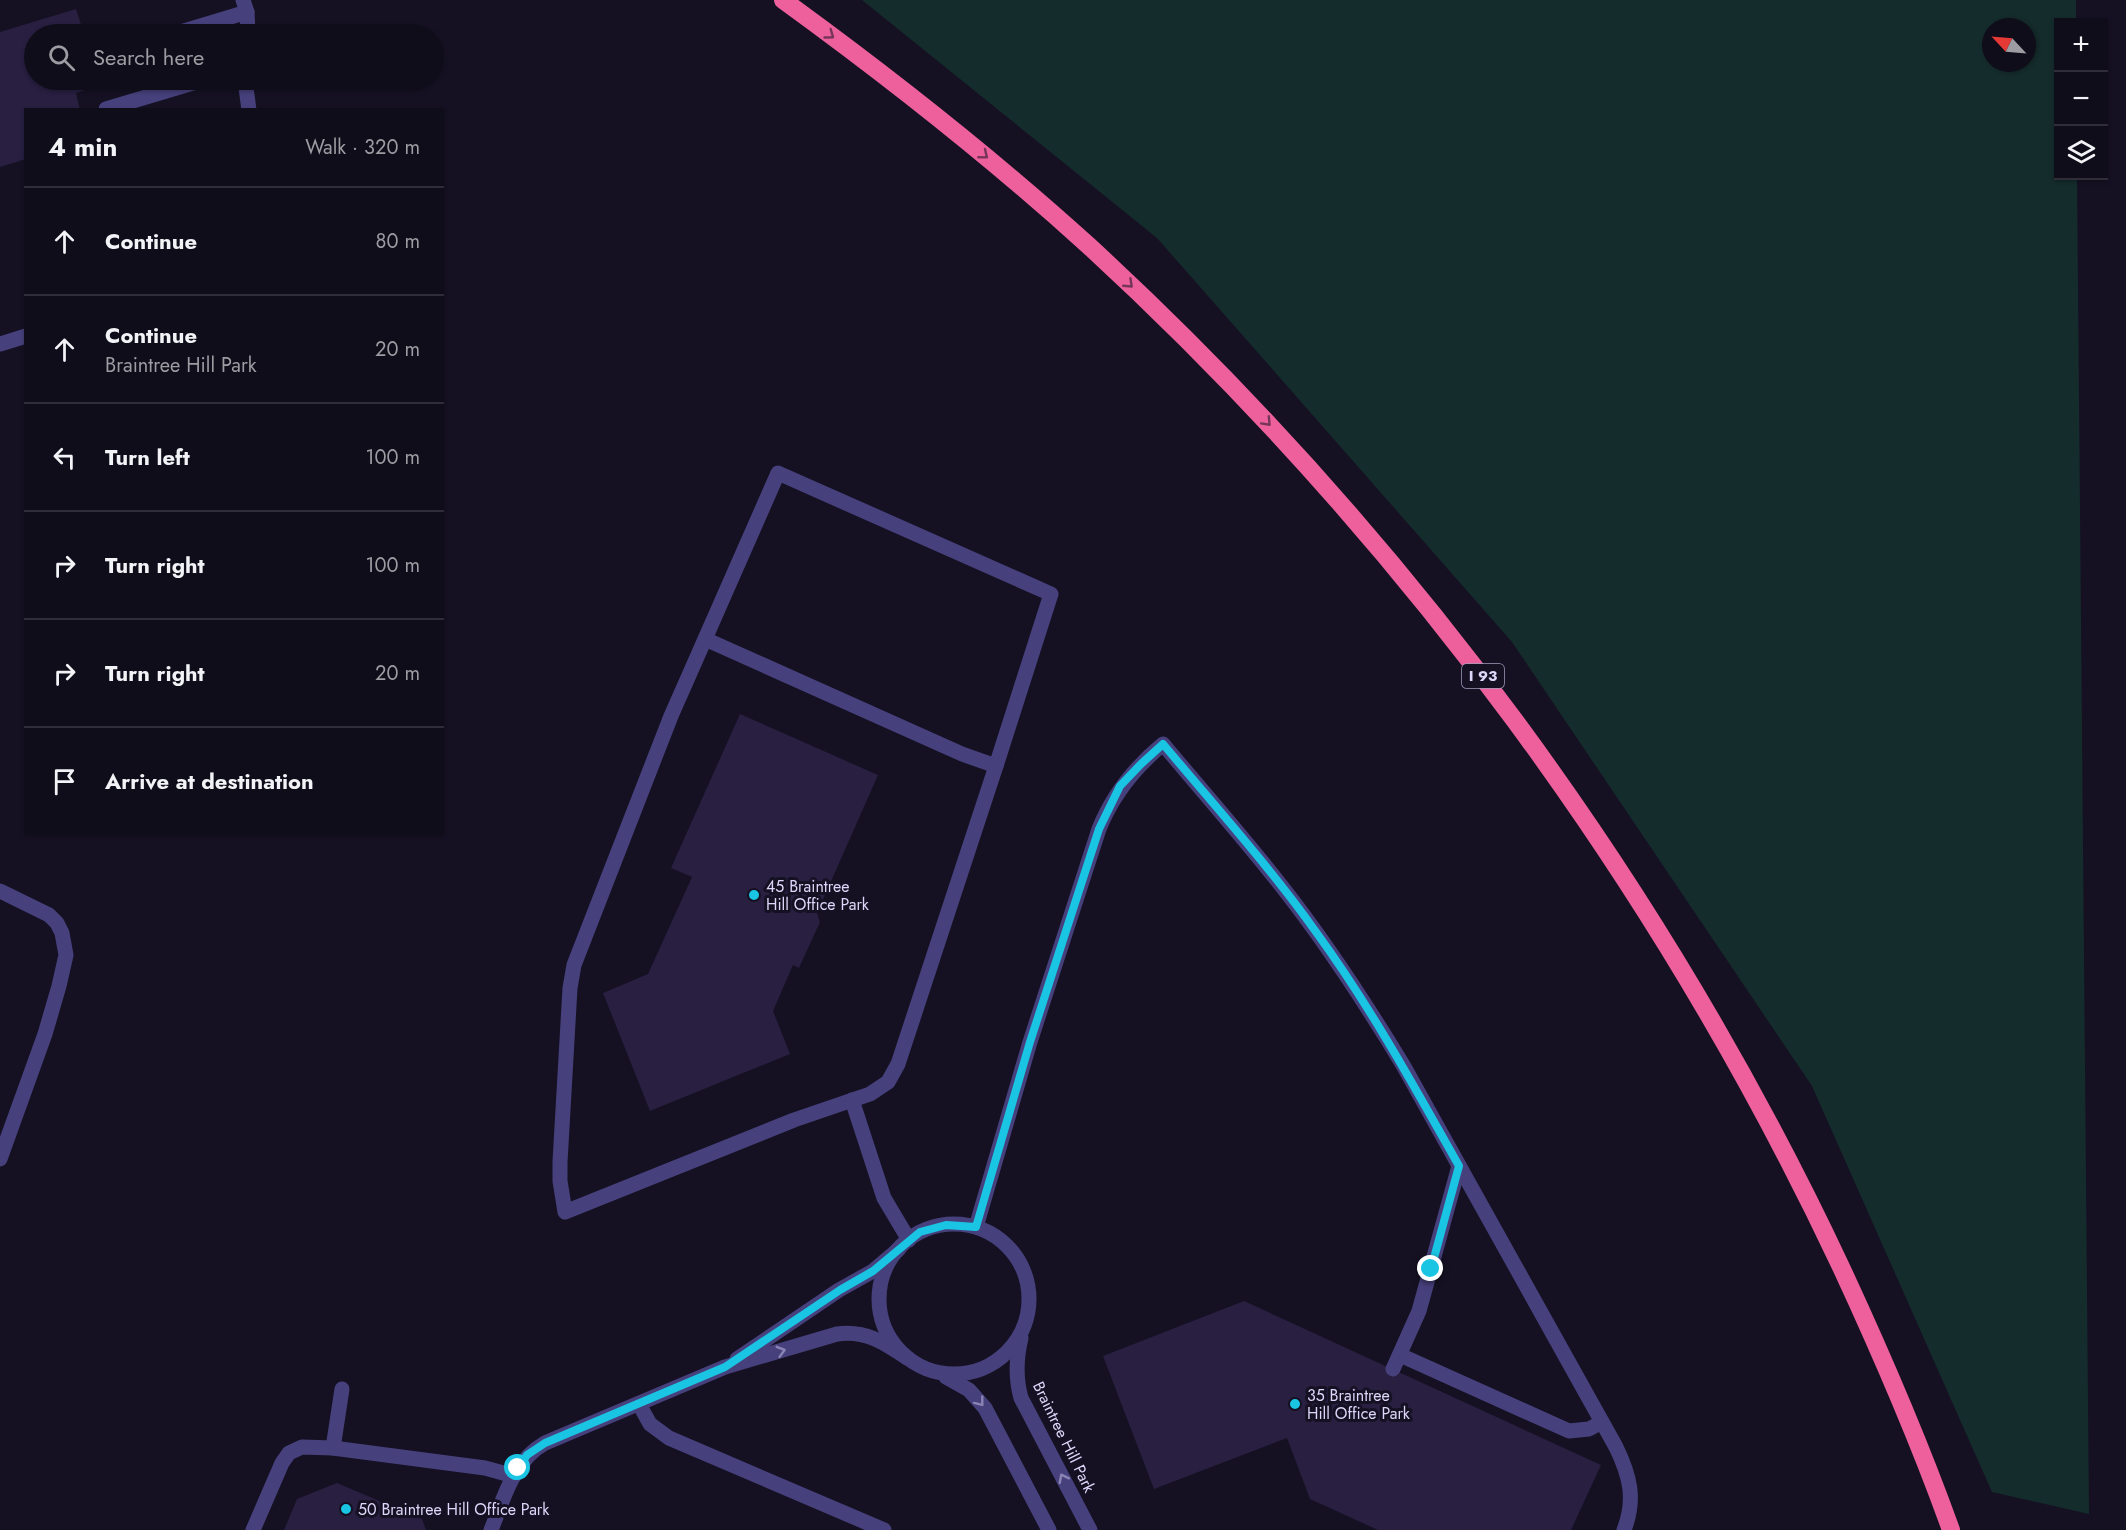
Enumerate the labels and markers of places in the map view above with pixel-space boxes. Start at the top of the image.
place label: 45 Braintree Hill Office Park [766,875,870,916]
marker: 45 Braintree Hill Office Park [747,888,761,902]
place label: 35 Braintree Hill Office Park [1307,1384,1411,1425]
marker: 35 Braintree Hill Office Park [1288,1397,1302,1411]
place label: 50 Braintree Hill Office Park [358,1498,550,1521]
marker: 50 Braintree Hill Office Park [339,1502,353,1516]

